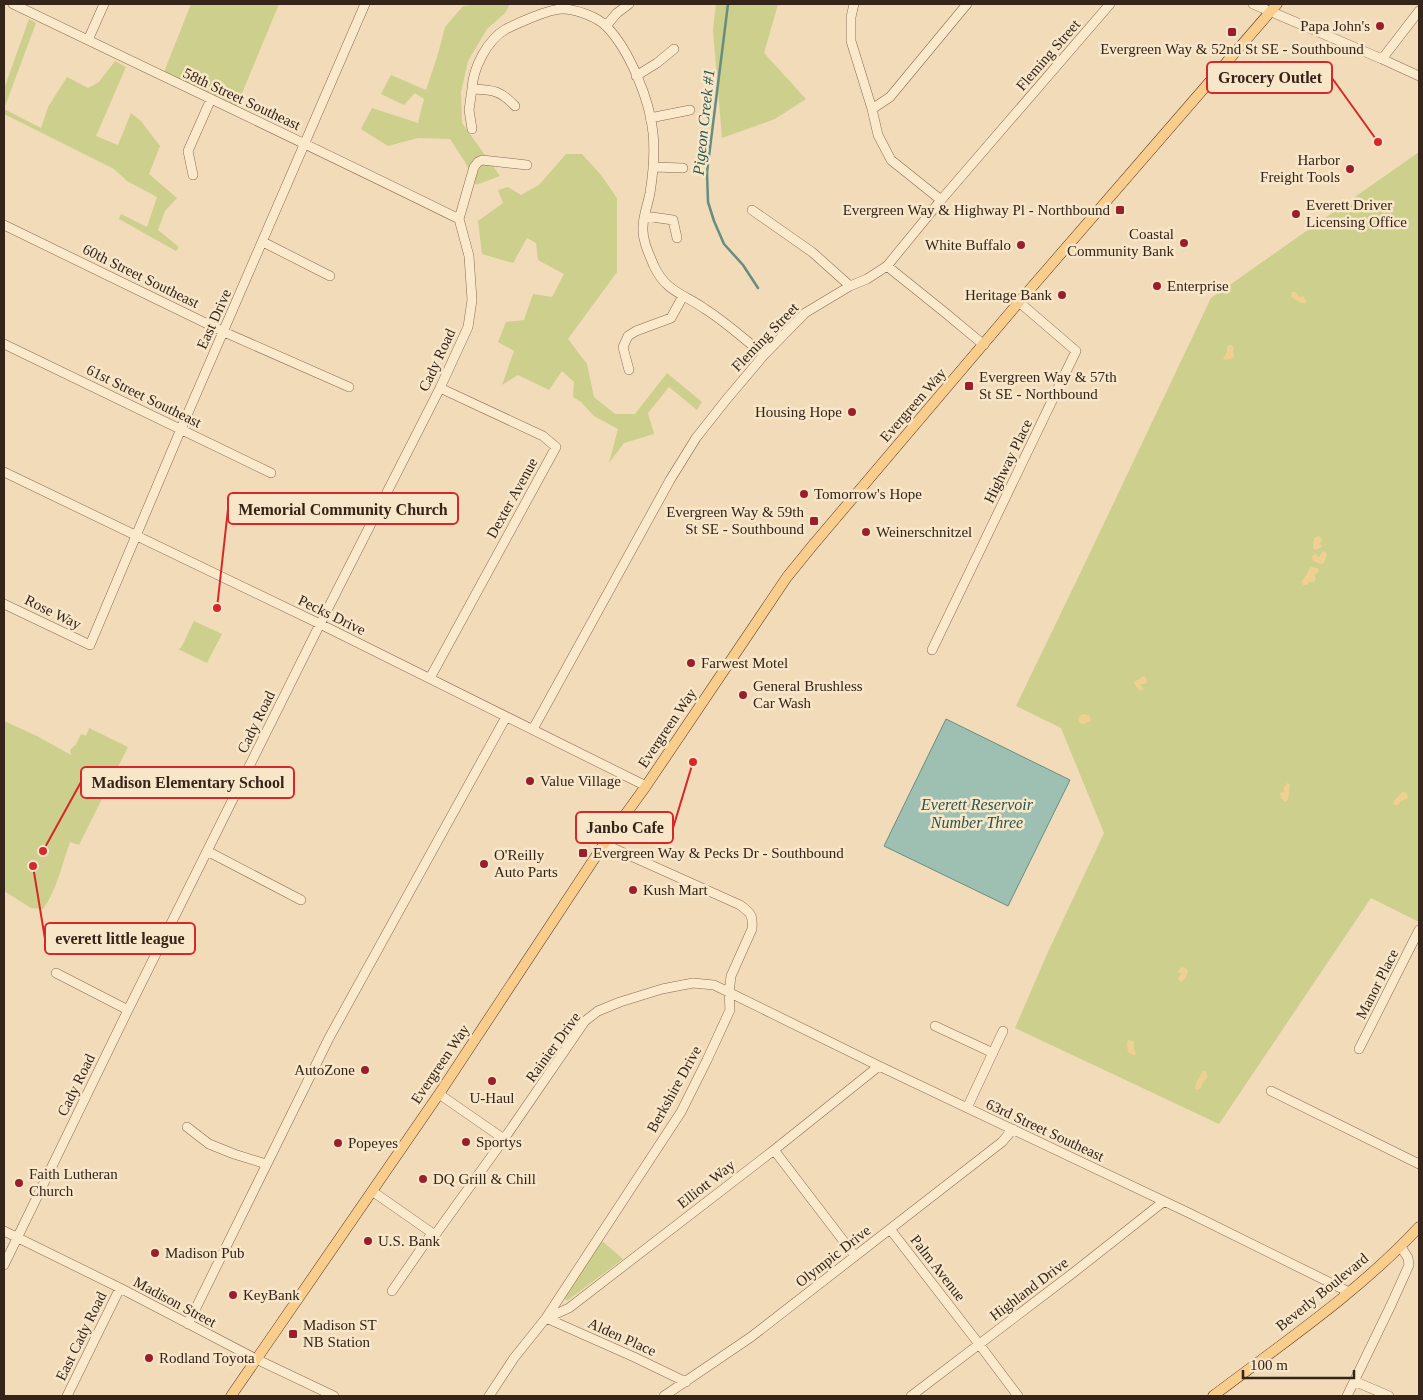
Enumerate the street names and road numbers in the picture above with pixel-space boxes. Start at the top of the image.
street label: Fleming Street [1013,16,1084,94]
street label: 58th Street Southeast [181,65,304,134]
street label: 60th Street Southeast [80,241,203,311]
street label: East Drive [194,286,234,351]
street label: Fleming Street [728,299,802,374]
street label: Cady Road [416,326,459,394]
street label: 61st Street Southeast [84,361,205,431]
street label: Evergreen Way [877,365,950,445]
street label: Highway Place [981,416,1035,506]
street label: Dexter Avenue [483,455,541,541]
street label: Rose Way [22,592,84,633]
street label: Pecks Drive [296,592,369,638]
street label: Evergreen Way [635,685,700,771]
street label: Cady Road [234,688,278,756]
street label: Manor Place [1353,946,1402,1022]
street label: Rainier Drive [522,1009,584,1085]
street label: Evergreen Way [408,1021,473,1107]
street label: Berkshire Drive [644,1043,704,1135]
street label: Cady Road [54,1051,98,1119]
street label: 63rd Street Southeast [983,1096,1107,1165]
street label: Elliott Way [674,1156,738,1211]
street label: Olympic Drive [792,1222,874,1290]
street label: Palm Avenue [907,1232,969,1304]
street label: Beverly Boulevard [1273,1250,1372,1334]
street label: Highland Drive [987,1254,1072,1324]
street label: Madison Street [131,1274,220,1331]
street label: East Cady Road [53,1289,110,1383]
street label: Alden Place [585,1315,659,1359]

